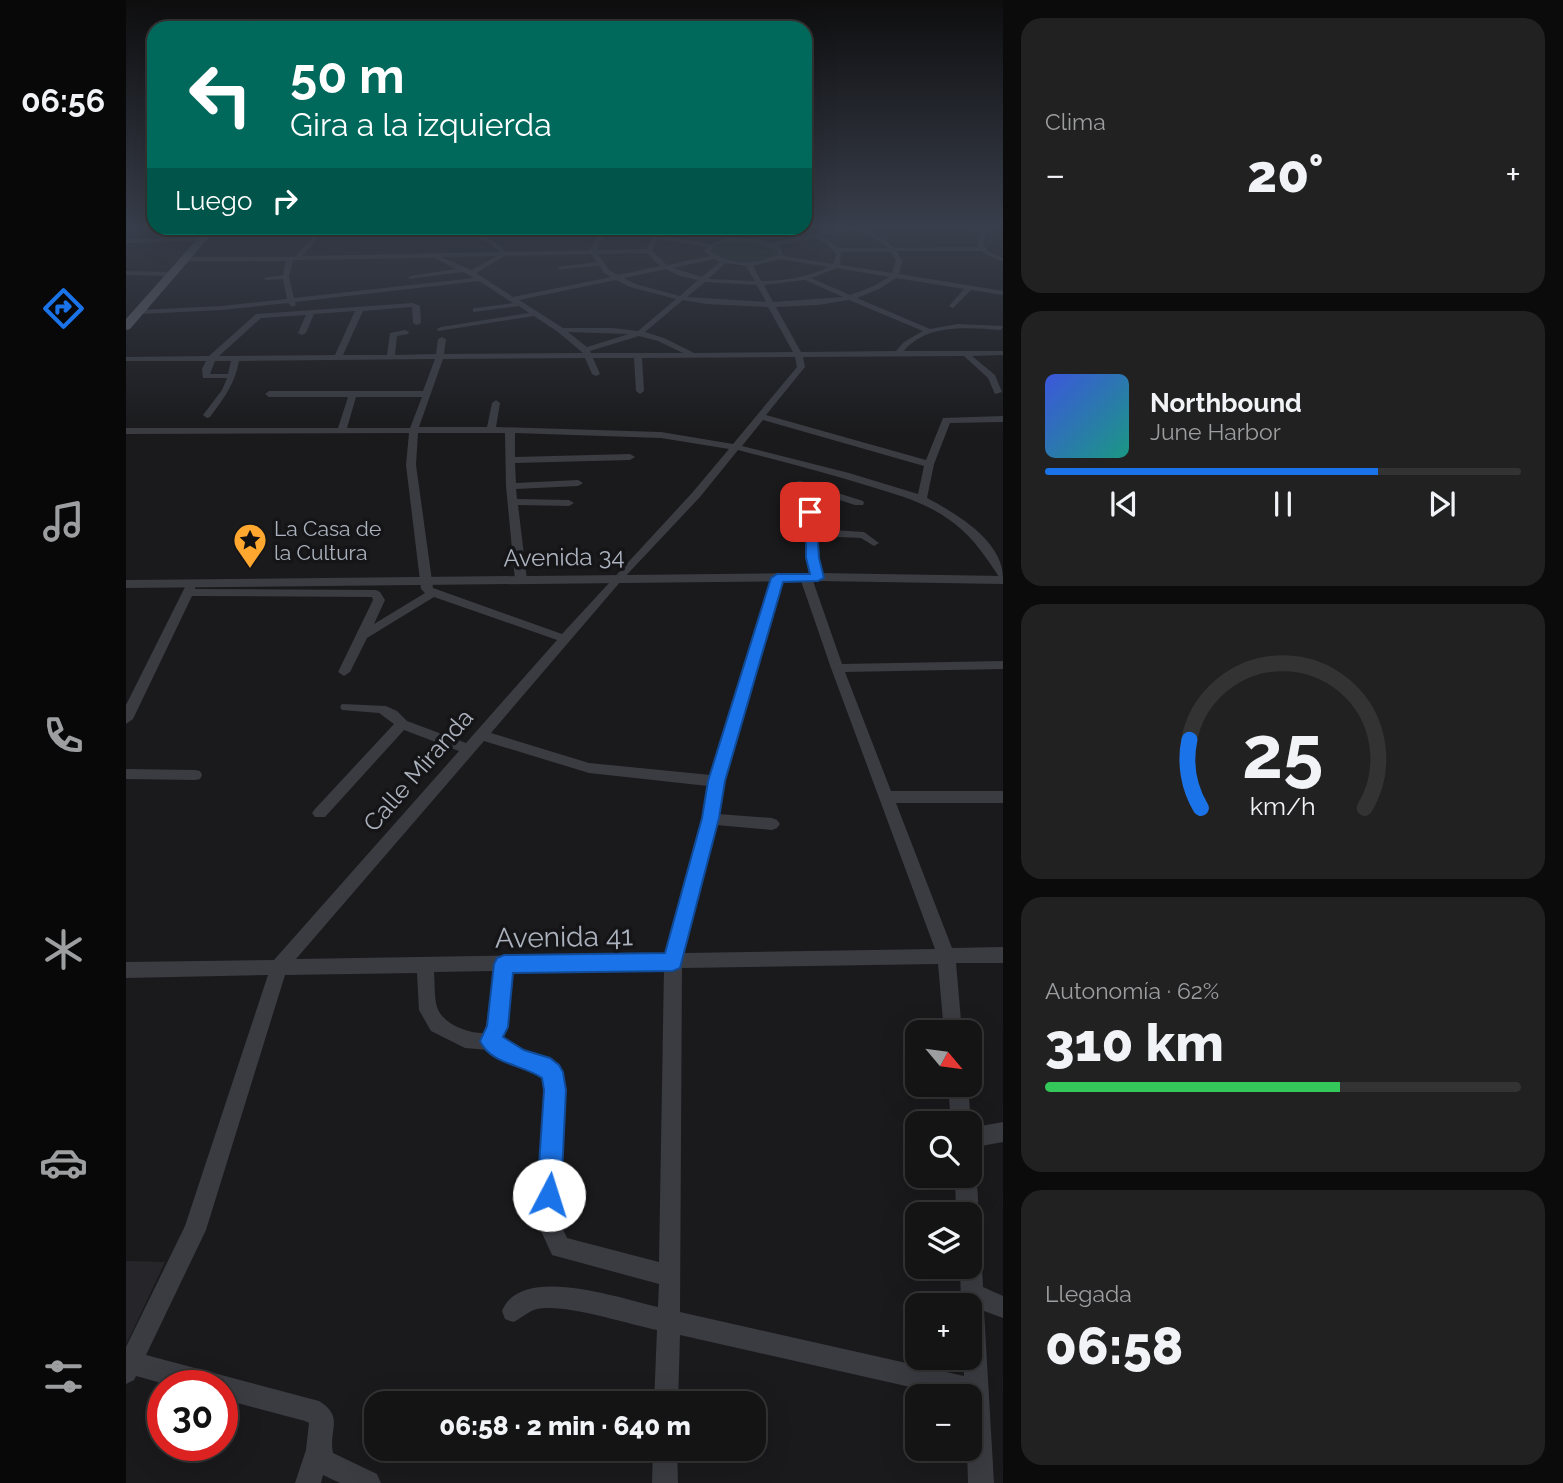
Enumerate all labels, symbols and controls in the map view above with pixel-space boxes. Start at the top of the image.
text: 50 m [290,47,405,104]
icon: left [175,49,266,140]
text: 06:56 [21,82,105,119]
text: Gira a la izquierda [290,106,552,143]
text: Clima [1045,108,1106,135]
text: 20° [1247,143,1324,204]
text: − [1045,152,1065,197]
text: + [1505,152,1521,197]
icon: right [266,182,304,220]
text: Luego [175,186,252,216]
icon: directions [39,284,88,333]
text: Northbound [1150,388,1302,418]
text: June Harbor [1150,418,1281,445]
pin [780,482,840,542]
icon: previous [1105,485,1143,523]
icon: pause [1264,485,1302,523]
icon: next [1423,485,1461,523]
icon: arrive [791,493,829,531]
icon: music [39,497,88,546]
place label: La Casa de la Cultura [274,516,381,565]
place icon: La Casa de la Cultura [231,521,269,570]
street label: Avenida 34 [503,541,625,573]
street label: Calle Miranda [357,703,479,837]
text: 25 [1242,710,1324,795]
icon: phone [39,711,88,760]
text: km/h [1250,790,1316,820]
street label: Avenida 41 [495,919,633,955]
icon: climate [39,925,88,974]
text: Autonomía · 62% [1045,977,1219,1004]
text: 310 km [1045,1012,1224,1073]
north arrow [905,1020,982,1097]
map controls [905,1020,982,1461]
button: search [905,1111,982,1188]
icon: car [39,1138,88,1187]
position arrow [512,1158,586,1232]
button: layers [905,1202,982,1279]
text: Llegada [1045,1280,1132,1307]
button: + [905,1293,982,1370]
text: 06:58 [1045,1315,1183,1376]
icon: filters [39,1352,88,1401]
speed limit sign: 30 [147,1370,238,1461]
button: − [905,1384,982,1461]
text: 06:58 · 2 min · 640 m [439,1411,691,1441]

